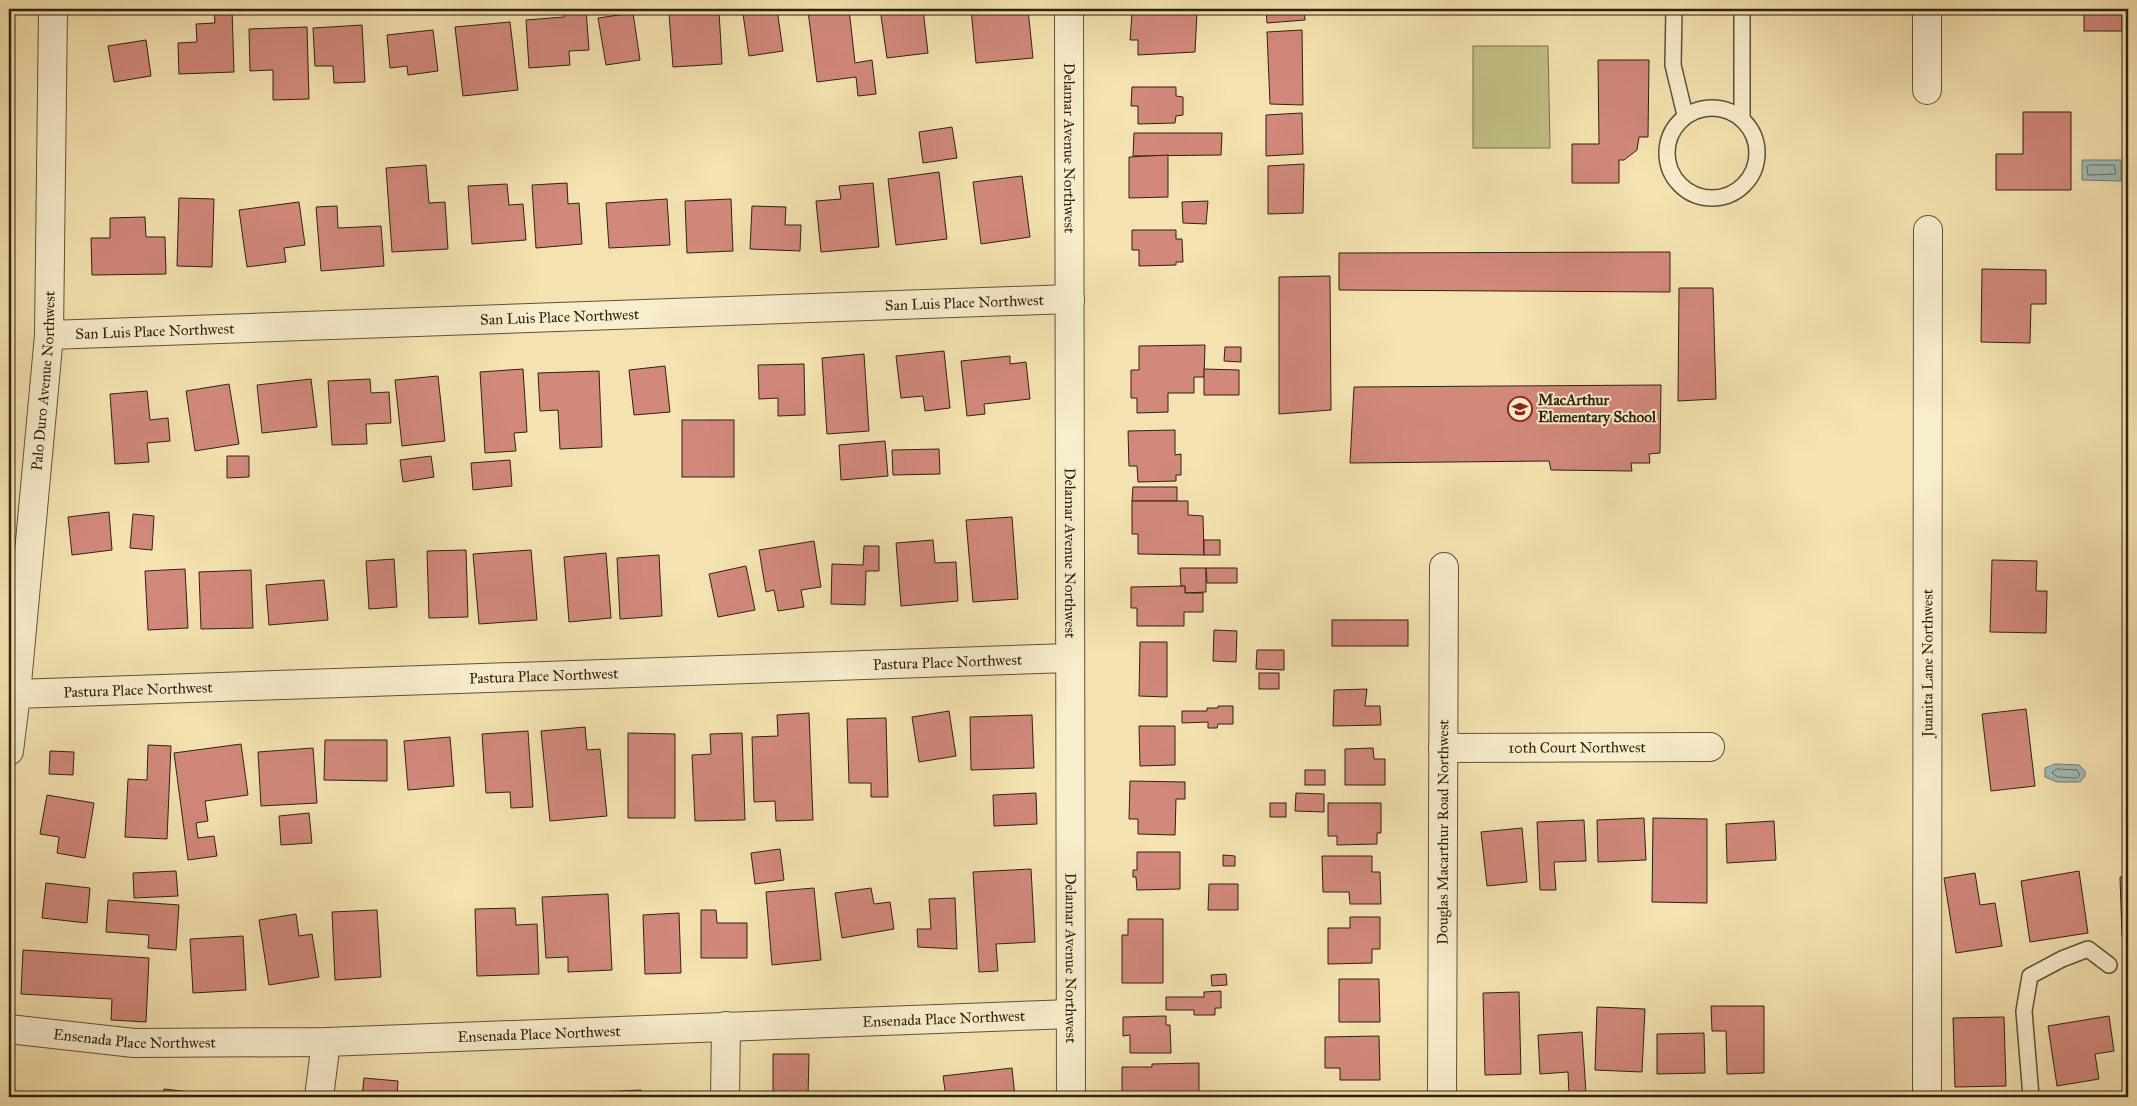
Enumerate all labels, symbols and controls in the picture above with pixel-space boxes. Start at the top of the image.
street label: Delamar Avenue Northwest [1060,63,1078,234]
street label: Palo Duro Avenue Northwest [28,290,59,471]
street label: San Luis Place Northwest [885,291,1045,315]
street label: San Luis Place Northwest [480,305,640,329]
street label: San Luis Place Northwest [75,319,235,343]
place label: MacArthur Elementary School [1538,391,1657,427]
school or university icon: MacArthur Elementary School [1507,396,1533,422]
street label: Delamar Avenue Northwest [1061,468,1079,639]
street label: Juanita Lane Northwest [1918,588,1937,739]
street label: Pastura Place Northwest [872,651,1023,674]
street label: Pastura Place Northwest [469,664,619,688]
street label: Pastura Place Northwest [63,678,214,701]
street label: Douglas Macarthur Road Northwest [1434,719,1452,945]
street label: 10th Court Northwest [1508,738,1647,757]
street label: Delamar Avenue Northwest [1062,873,1080,1044]
street label: Ensenada Place Northwest [862,1007,1026,1031]
street label: Ensenada Place Northwest [457,1022,622,1046]
street label: Ensenada Place Northwest [52,1025,216,1052]

